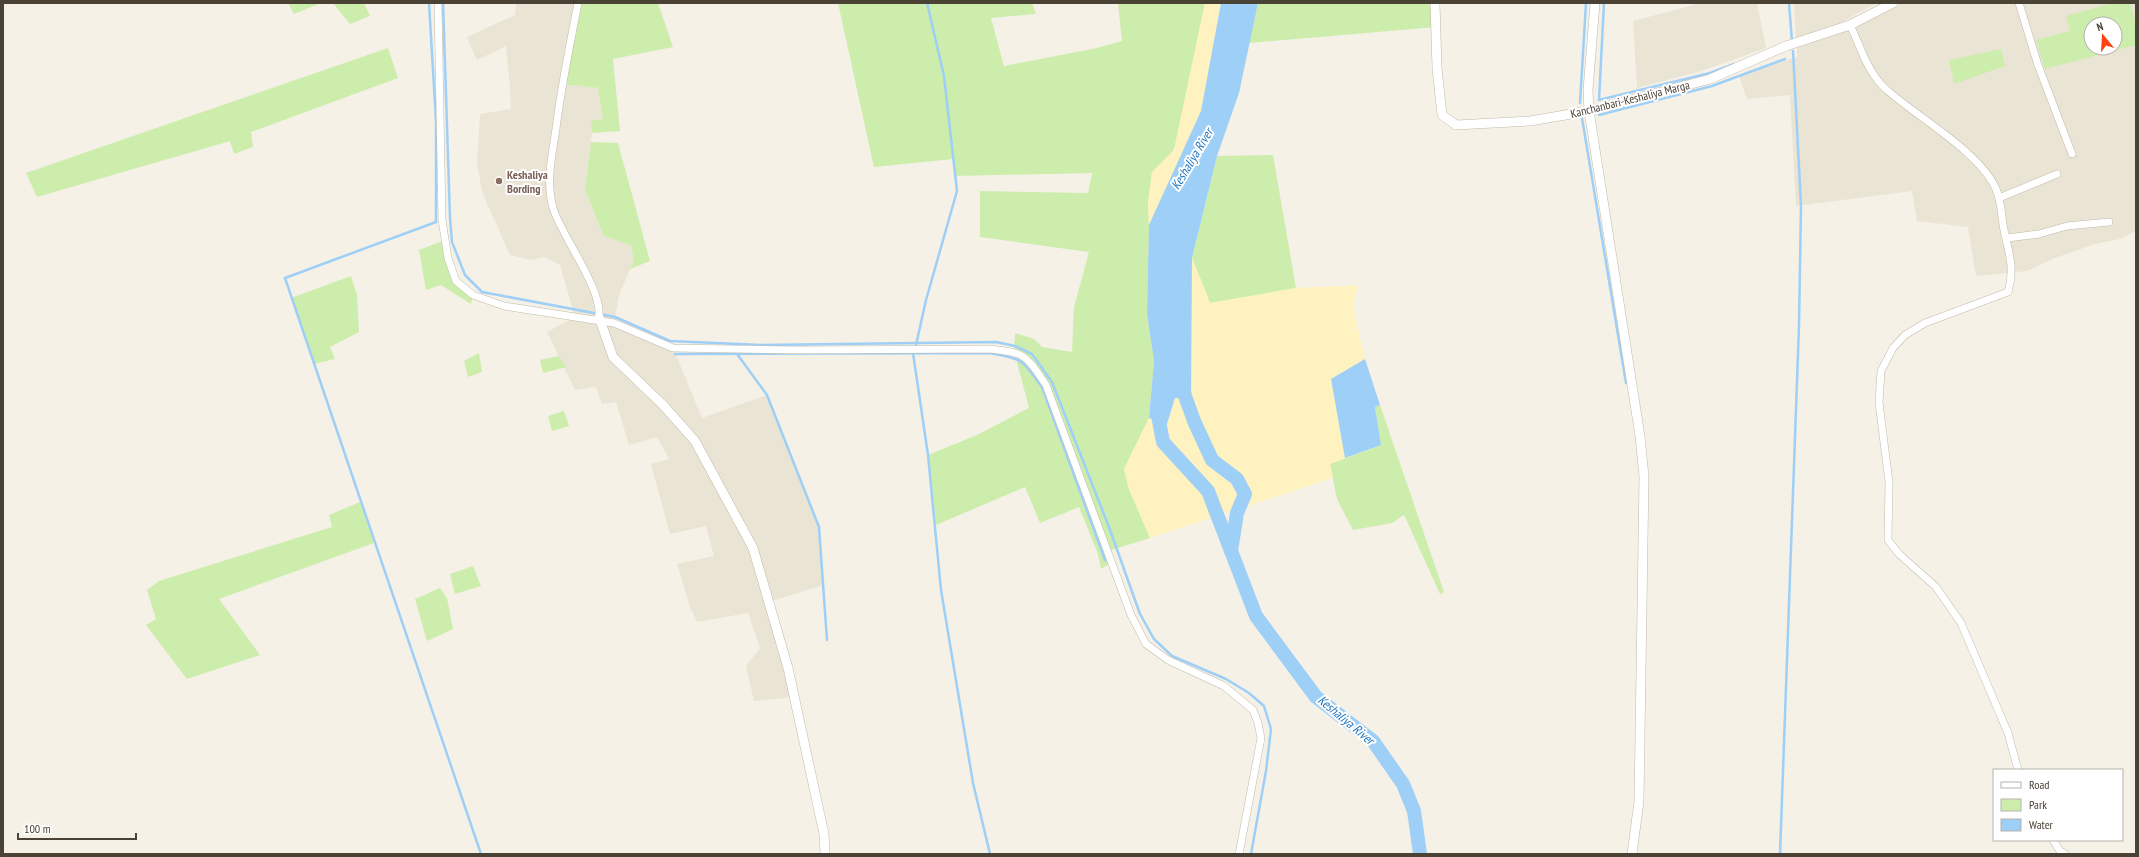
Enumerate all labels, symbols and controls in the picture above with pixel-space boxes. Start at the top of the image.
north arrow [2083,16,2123,56]
text: N [2095,19,2105,34]
street label: Kanchanbari-Keshaliya Marga [1569,77,1691,121]
water label: Keshaliya River [1167,123,1218,193]
place label: Keshaliya Bording [507,167,548,196]
marker: Keshaliya Bording [494,176,504,186]
water label: Keshaliya River [1314,692,1379,750]
legend [1993,769,2123,841]
text: Road [2029,777,2049,792]
text: Park [2029,797,2047,812]
scale bar [18,815,136,841]
text: Water [2029,817,2054,832]
text: 100 m [24,821,51,836]

